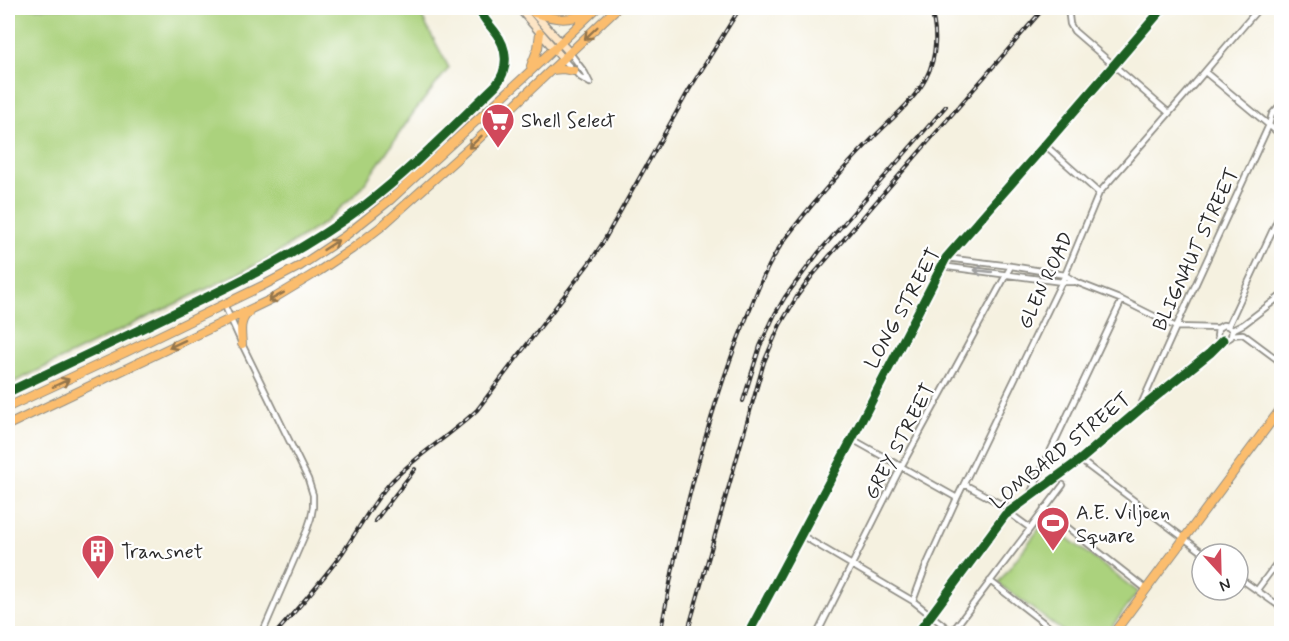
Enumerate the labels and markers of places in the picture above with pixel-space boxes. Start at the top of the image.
supermarket icon: Shell Select [480,102,516,149]
place label: Shell Select [521,108,615,135]
place label: A.E. Viljoen Square [1076,500,1170,550]
sports icon: A.E. Viljoen Square [1035,505,1071,552]
building icon: Transnet [80,533,116,580]
place label: Transnet [121,539,203,566]

